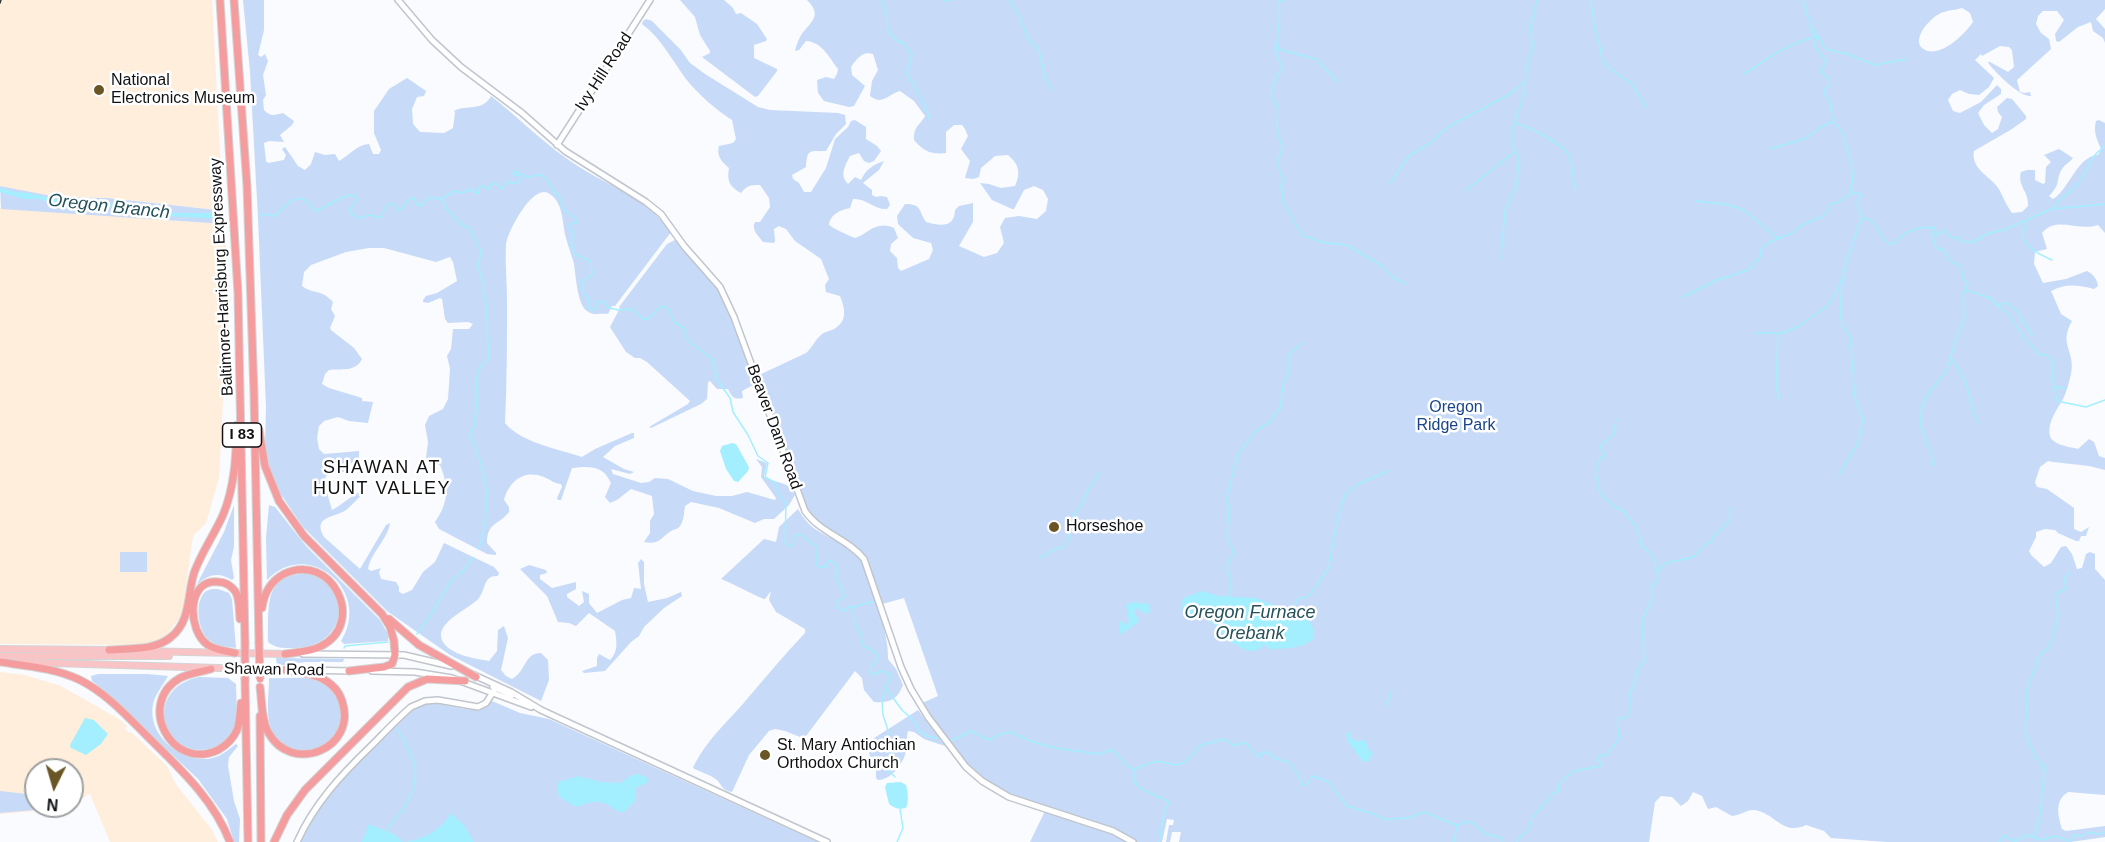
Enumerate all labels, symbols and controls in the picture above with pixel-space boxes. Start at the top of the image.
street label: Ivy Hill Road [571,29,637,115]
place label: National Electronics Museum [111,71,255,109]
marker: National Electronics Museum [92,83,106,97]
street label: Baltimore-Harrisburg Expressway [206,158,238,396]
water label: Oregon Branch [47,190,171,224]
street label: Beaver Dam Road [742,362,806,492]
park label: Oregon Ridge Park [1416,398,1496,436]
road number: I 83 [222,423,262,447]
district label: SHAWAN AT HUNT VALLEY [313,457,451,500]
place label: Horseshoe [1066,517,1143,537]
marker: Horseshoe [1047,520,1061,534]
water label: Oregon Furnace Orebank [1184,602,1316,644]
street label: Shawan Road [224,660,324,680]
place label: St. Mary Antiochian Orthodox Church [777,736,916,774]
marker: St. Mary Antiochian Orthodox Church [758,748,772,762]
north arrow [24,758,84,818]
text: N [46,795,59,813]

